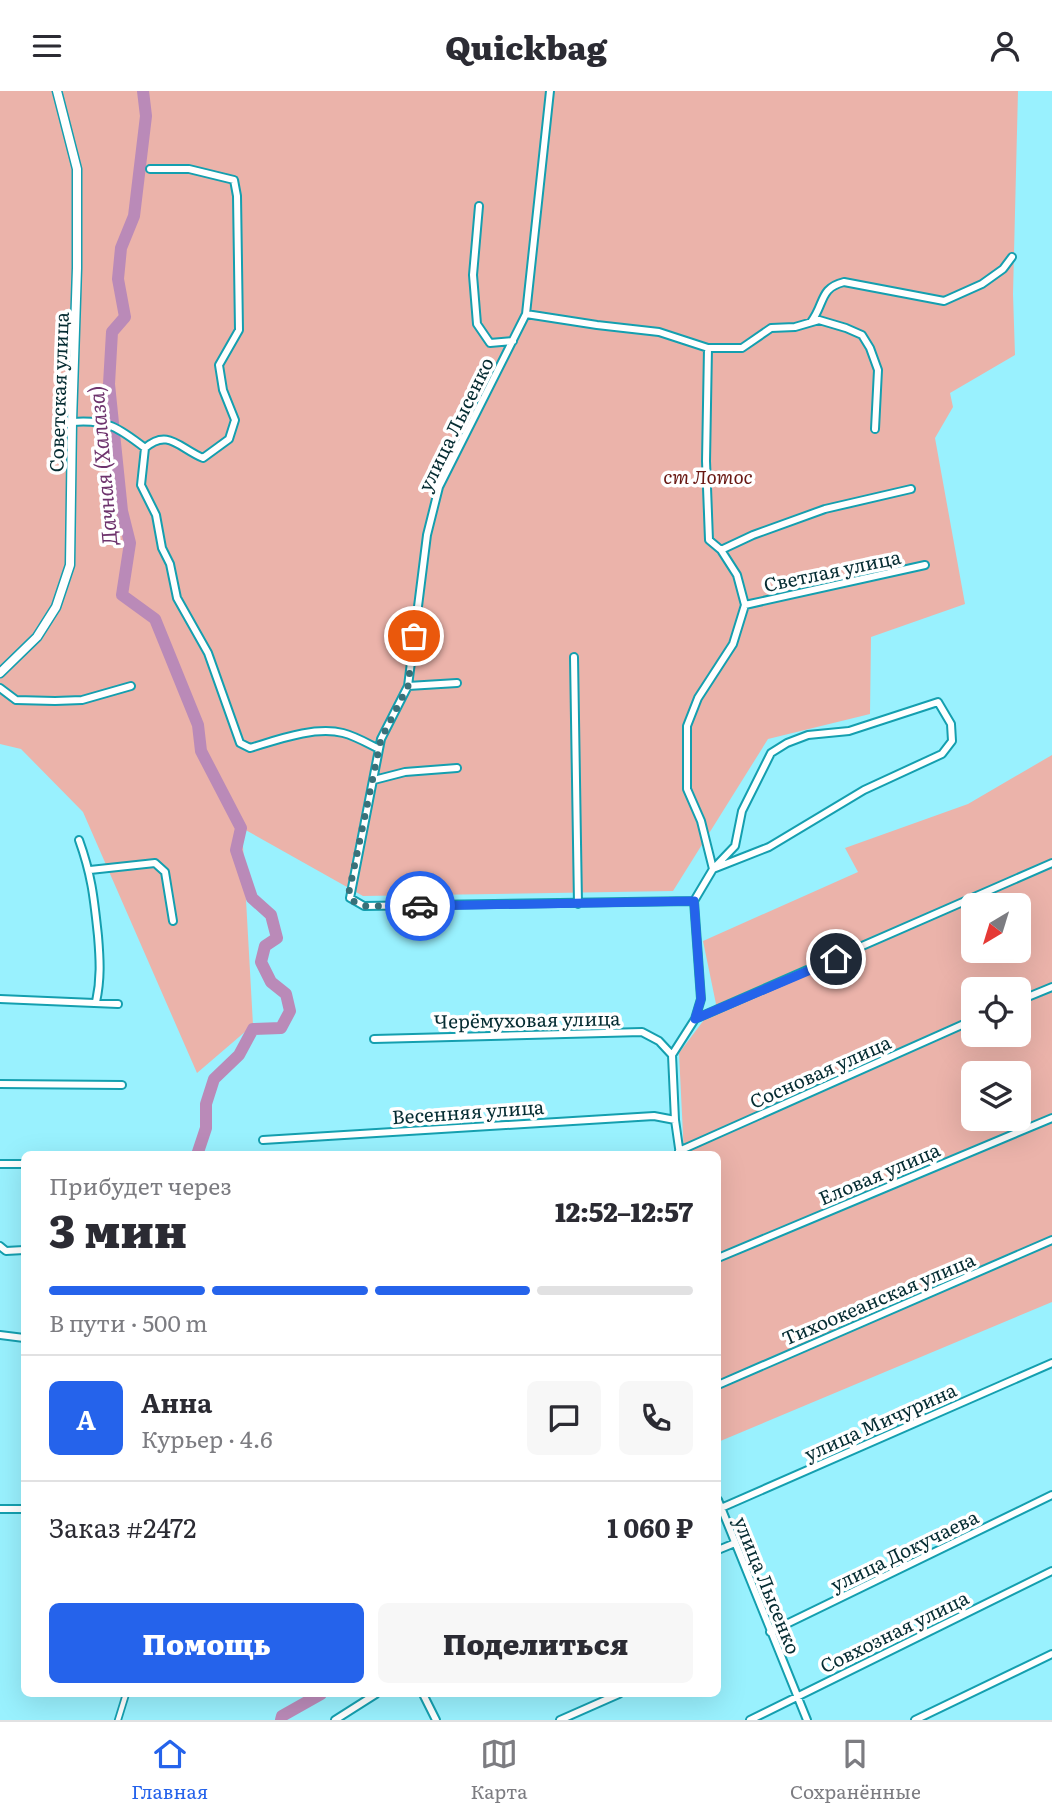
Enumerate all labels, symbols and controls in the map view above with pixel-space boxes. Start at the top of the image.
text: Quickbag [445,22,607,70]
icon: menu [28,27,66,65]
icon: person [986,27,1024,65]
street label: Советская улица [41,311,75,473]
street label: улица Лысенко [410,352,500,496]
water label: Дачная (Халаза) [79,384,123,548]
park label: ст Лотос [663,462,753,490]
street label: Светлая улица [761,542,904,598]
pin [384,606,444,666]
icon: bag [395,617,433,655]
courier [385,871,455,941]
icon: car [401,887,439,925]
north arrow [961,893,1031,963]
map controls [961,893,1031,1131]
pin [806,929,866,989]
icon: home [817,940,855,978]
button: locate [961,977,1031,1047]
street label: Черёмуховая улица [433,1003,621,1035]
street label: Сосновая улица [745,1027,896,1115]
button: layers [961,1061,1031,1131]
street label: Весенняя улица [391,1092,546,1130]
street label: Еловая улица [814,1135,945,1211]
text: Прибудет через [49,1168,232,1202]
text: 12:52–12:57 [555,1191,693,1230]
text: 3 мин [49,1194,187,1262]
street label: Тихоокеанская улица [777,1244,980,1351]
text: В пути · 500 m [49,1305,208,1339]
street label: улица Мичурина [799,1375,961,1467]
button: chat [527,1381,601,1455]
button: phone [619,1381,693,1455]
text: Анна [141,1382,212,1421]
text: А [76,1399,96,1438]
text: Курьер · 4.6 [141,1421,273,1455]
street label: улица Докучаева [825,1502,983,1598]
text: Заказ #2472 [49,1507,196,1546]
text: 1 060 ₽ [607,1507,693,1546]
street label: улица Лысенко [728,1512,808,1658]
street label: Совхозная улица [815,1582,974,1679]
button: Помощь [49,1603,364,1683]
button: Поделиться [378,1603,693,1683]
tab: Главная [131,1735,208,1805]
tab: Карта [471,1735,528,1805]
tab: Сохранённые [790,1735,921,1805]

